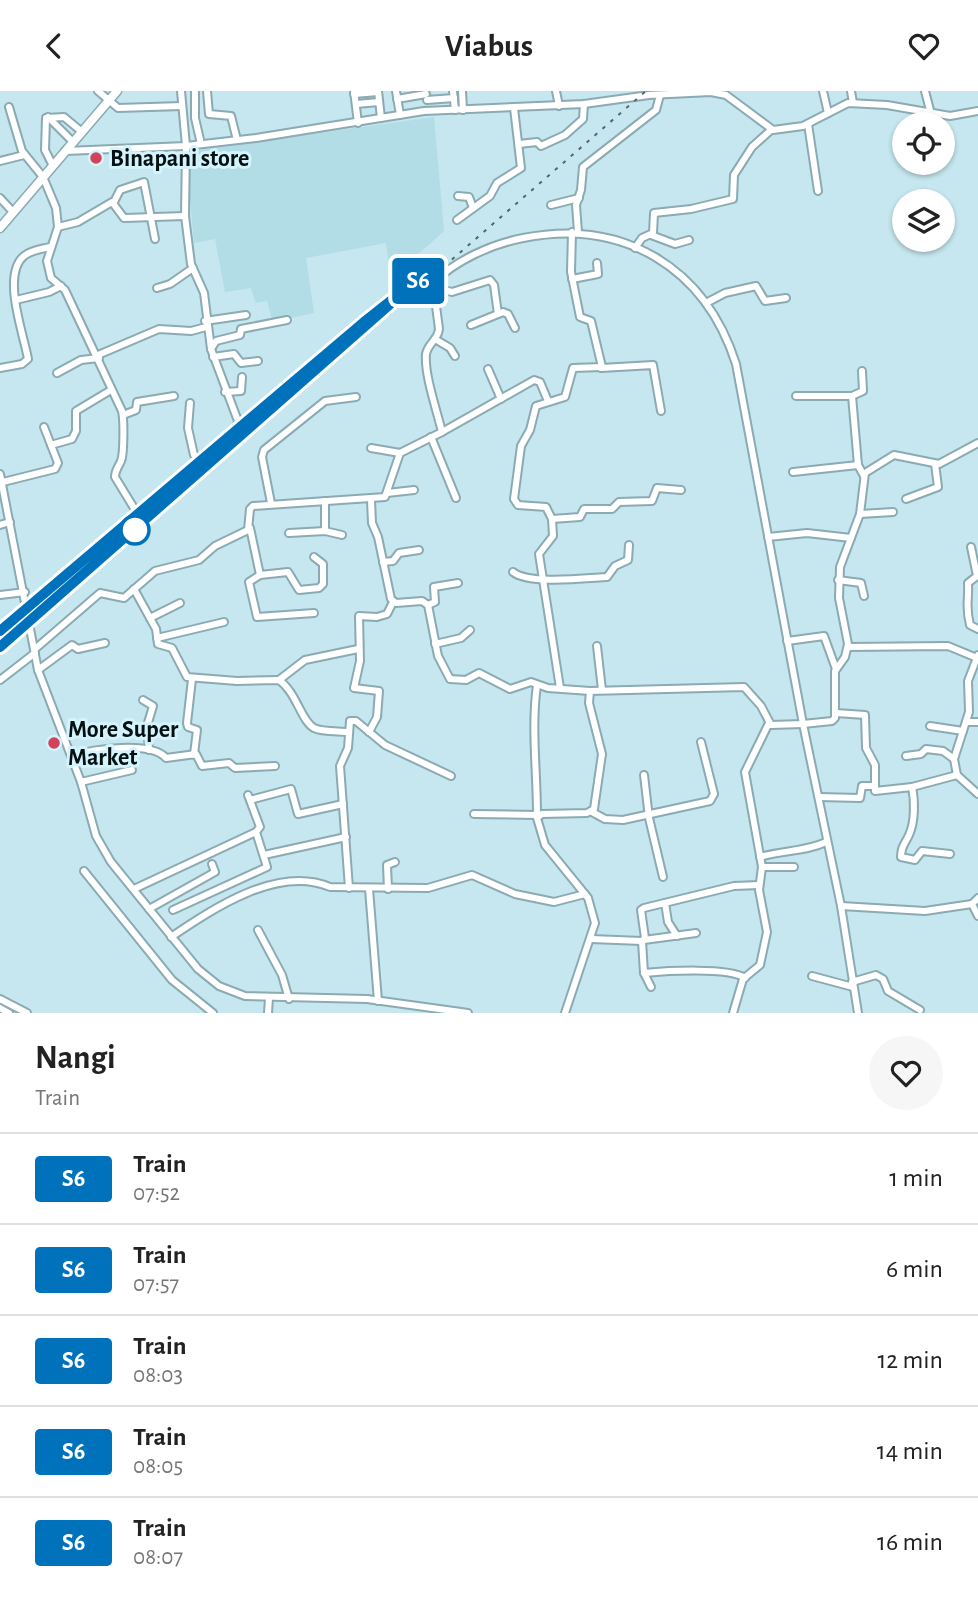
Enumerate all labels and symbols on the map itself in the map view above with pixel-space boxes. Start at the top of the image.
place label: Binapani store [110,147,249,171]
marker: Binapani store [88,150,104,166]
line badge: S6 [386,258,450,304]
unlabelled marker [120,515,150,545]
place label: More Super Market [68,718,179,770]
marker: More Super Market [46,735,62,751]

